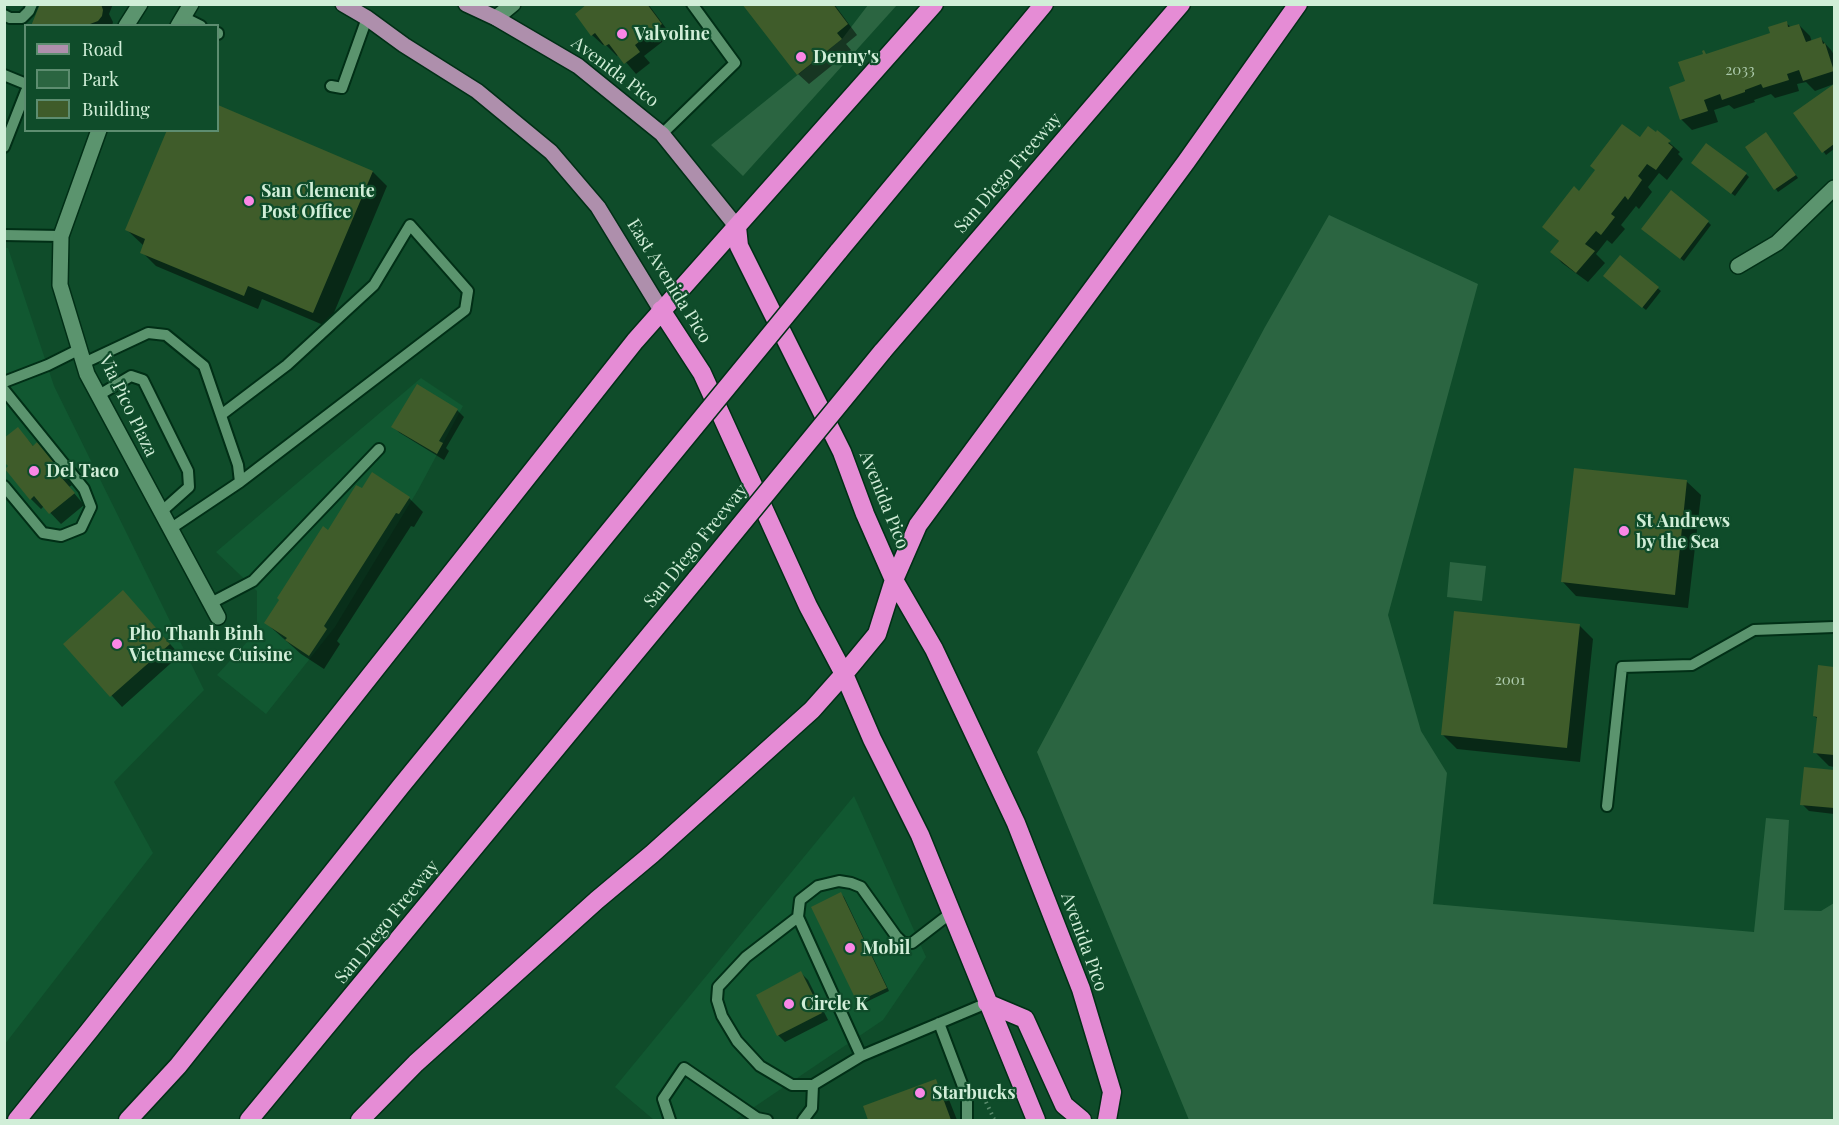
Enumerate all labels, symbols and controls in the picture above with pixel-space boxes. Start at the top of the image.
place label: Valvoline [634,23,710,45]
legend [24,24,219,132]
marker: Valvoline [615,27,629,41]
street label: Avenida Pico [567,32,663,112]
text: Road [82,37,123,61]
place label: Denny's [813,46,879,68]
marker: Denny's [794,50,808,64]
house number: 2033 [1725,61,1755,79]
text: Park [82,67,119,91]
text: Building [82,97,150,121]
street label: San Diego Freeway [950,108,1066,238]
place label: San Clemente Post Office [261,180,375,222]
marker: San Clemente Post Office [242,194,256,208]
street label: East Avenida Pico [622,215,716,347]
street label: Via Pico Plaza [94,352,162,460]
street label: Avenida Pico [855,448,913,552]
place label: Del Taco [46,460,119,482]
marker: Del Taco [27,464,41,478]
street label: San Diego Freeway [640,480,752,612]
place label: St Andrews by the Sea [1636,510,1730,552]
marker: St Andrews by the Sea [1617,524,1631,538]
place label: Pho Thanh Binh Vietnamese Cuisine [129,623,292,666]
marker: Pho Thanh Binh Vietnamese Cuisine [110,637,124,651]
house number: 2001 [1495,671,1525,689]
street label: San Diego Freeway [331,856,443,988]
street label: Avenida Pico [1056,890,1112,994]
place label: Mobil [862,937,910,959]
marker: Mobil [843,941,857,955]
place label: Circle K [801,993,868,1015]
marker: Circle K [782,997,796,1011]
place label: Starbucks [932,1082,1015,1104]
marker: Starbucks [913,1086,927,1100]

